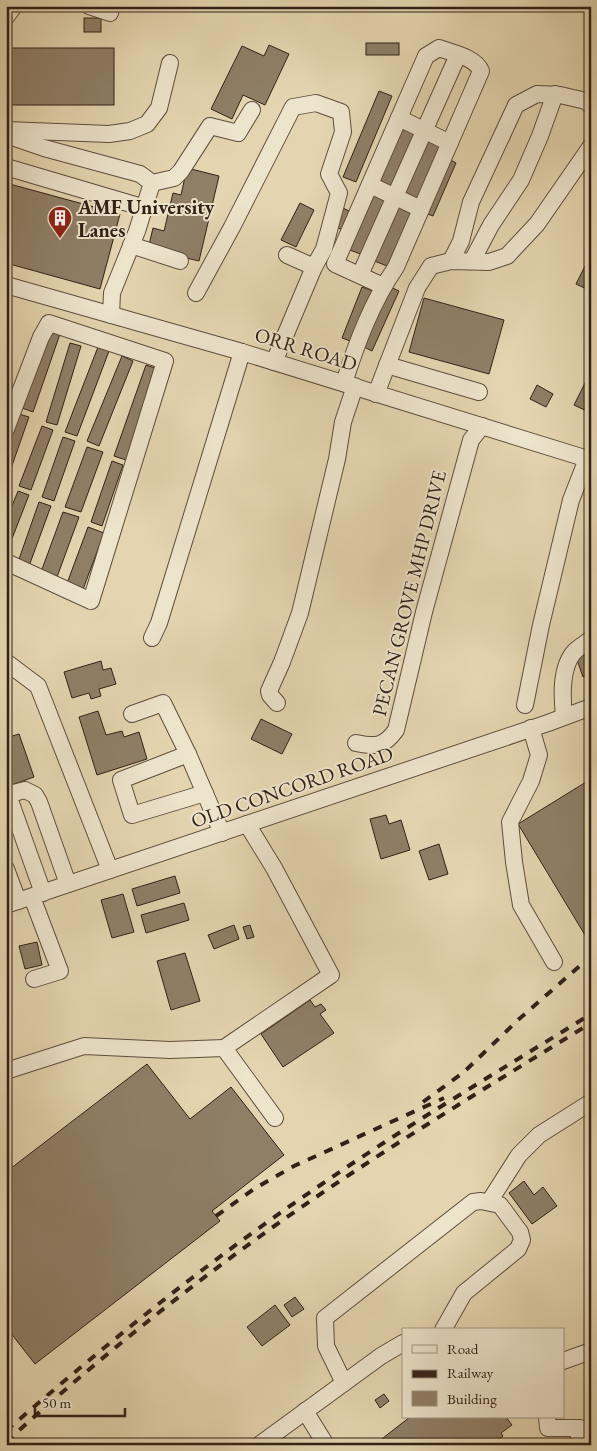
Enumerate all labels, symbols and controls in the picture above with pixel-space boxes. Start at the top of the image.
place label: AMF University Lanes [77,194,215,243]
building icon: AMF University Lanes [47,205,73,239]
street label: ORR ROAD [252,321,360,377]
street label: PECAN GROVE MHP DRIVE [366,467,452,719]
street label: OLD CONCORD ROAD [188,740,396,834]
legend [402,1328,564,1418]
text: Road [447,1339,479,1358]
text: Railway [447,1363,494,1382]
scale bar [35,1386,125,1418]
text: Building [447,1389,497,1408]
text: 50 m [42,1393,71,1412]

